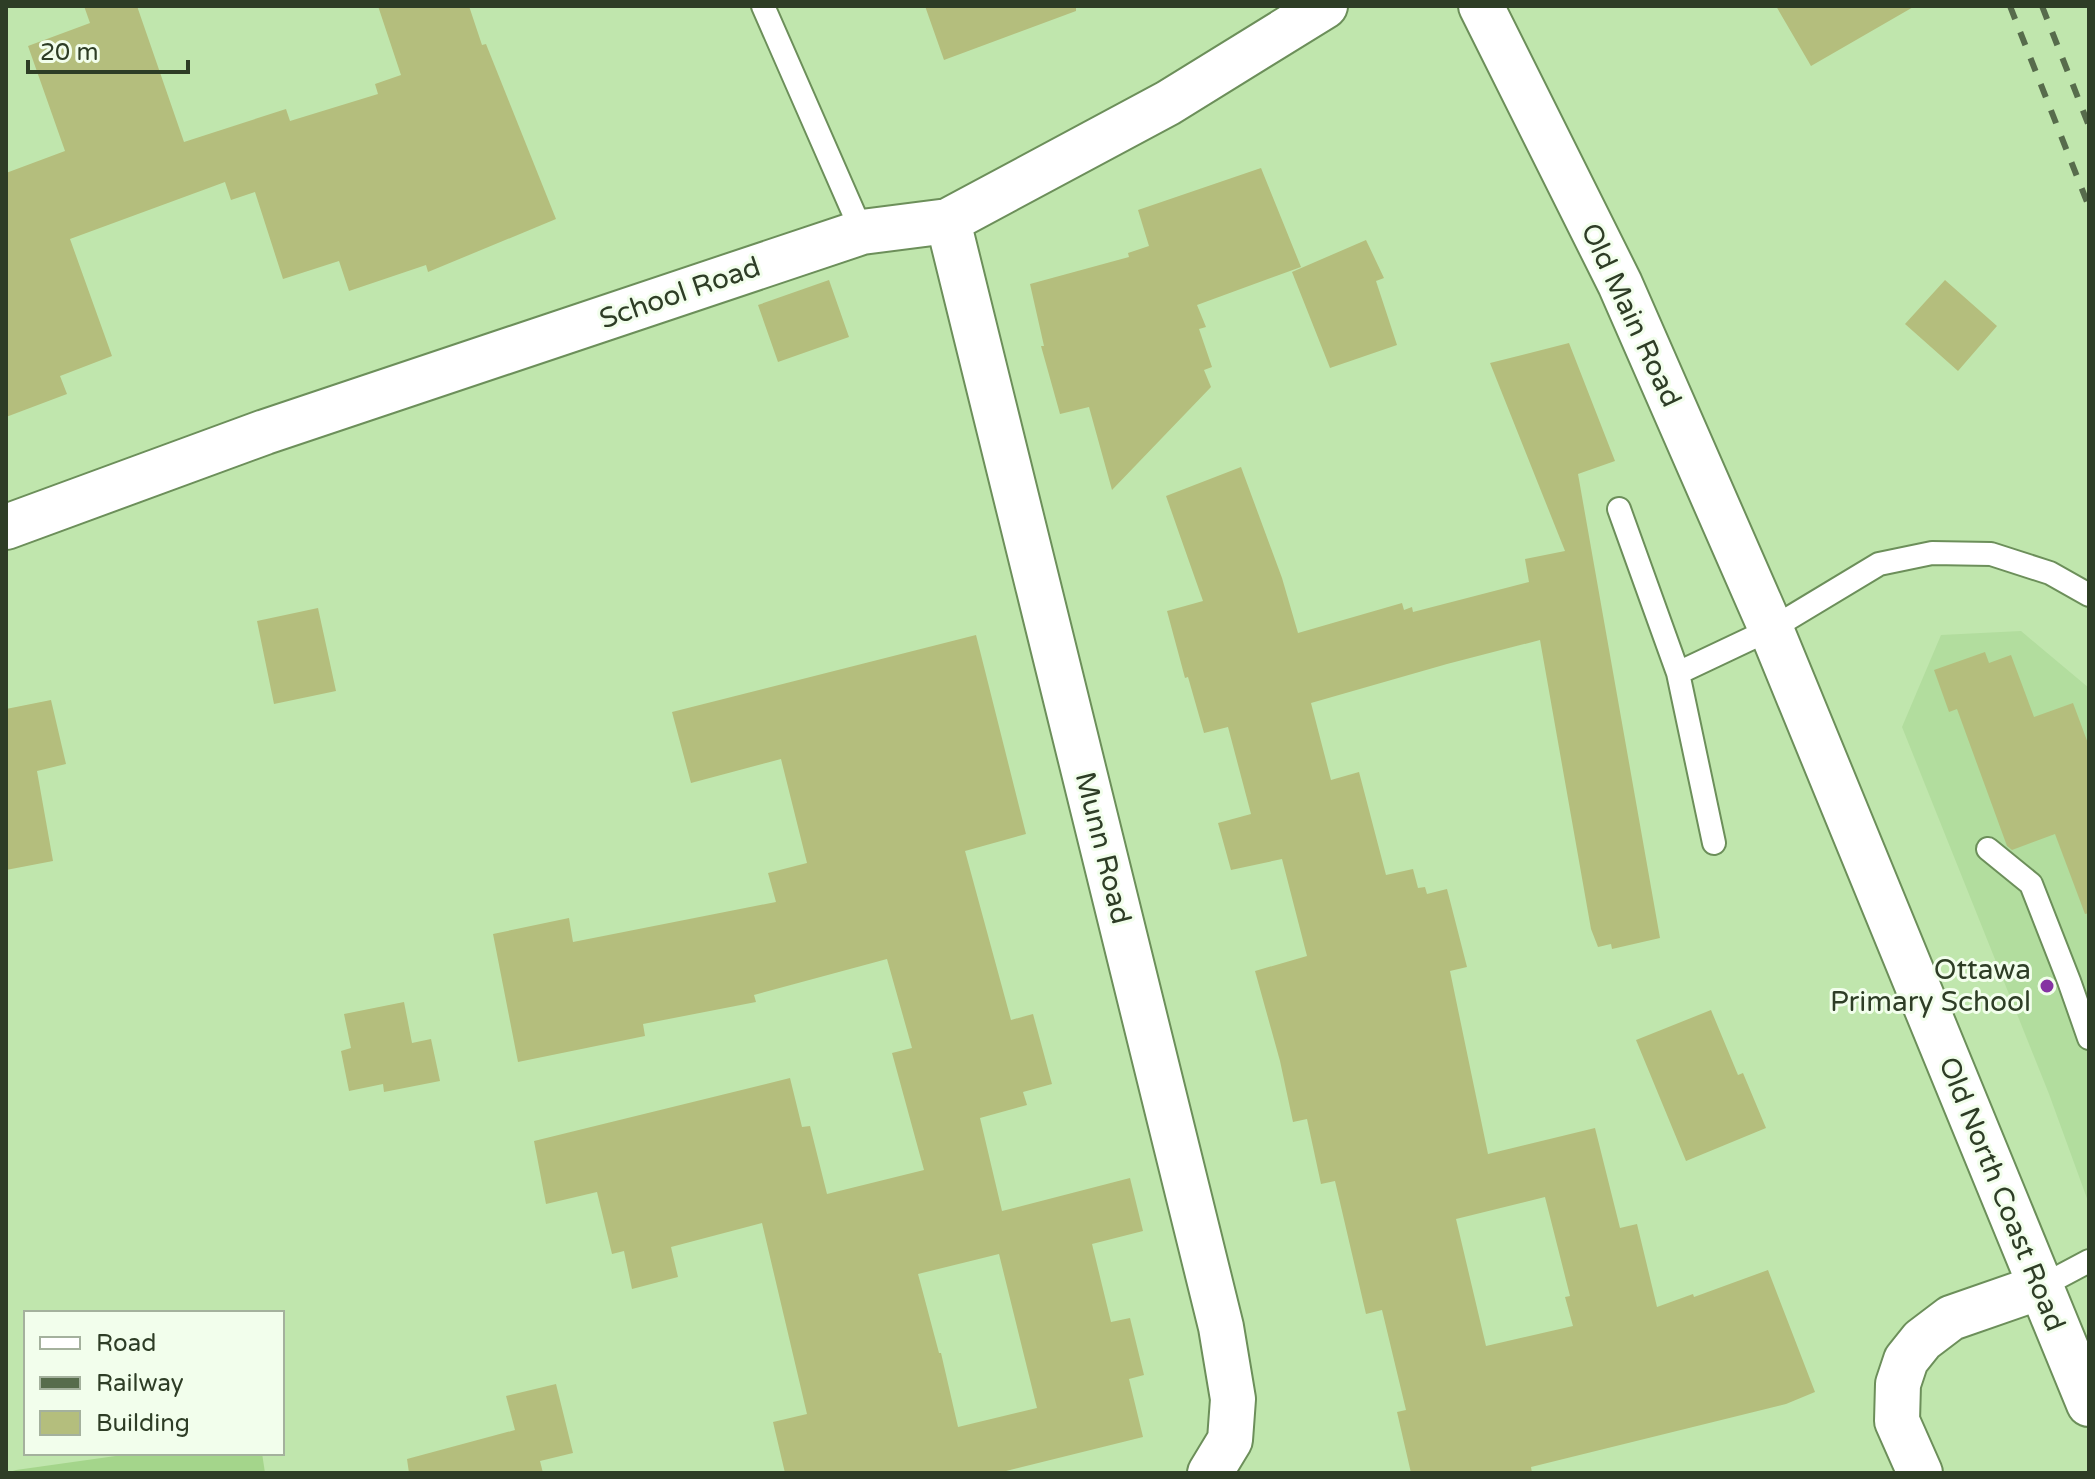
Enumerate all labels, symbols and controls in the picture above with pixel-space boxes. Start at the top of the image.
scale bar [28,24,188,74]
text: 20 m [40,38,98,67]
street label: Old Main Road [1574,218,1688,412]
street label: School Road [595,250,765,336]
street label: Munn Road [1068,768,1138,928]
place label: Ottawa Primary School [1830,953,2031,1019]
marker: Ottawa Primary School [2038,977,2056,995]
street label: Old North Coast Road [1931,1052,2073,1336]
legend [24,1311,284,1455]
text: Road [96,1329,156,1358]
text: Railway [96,1369,184,1398]
text: Building [96,1409,190,1438]

